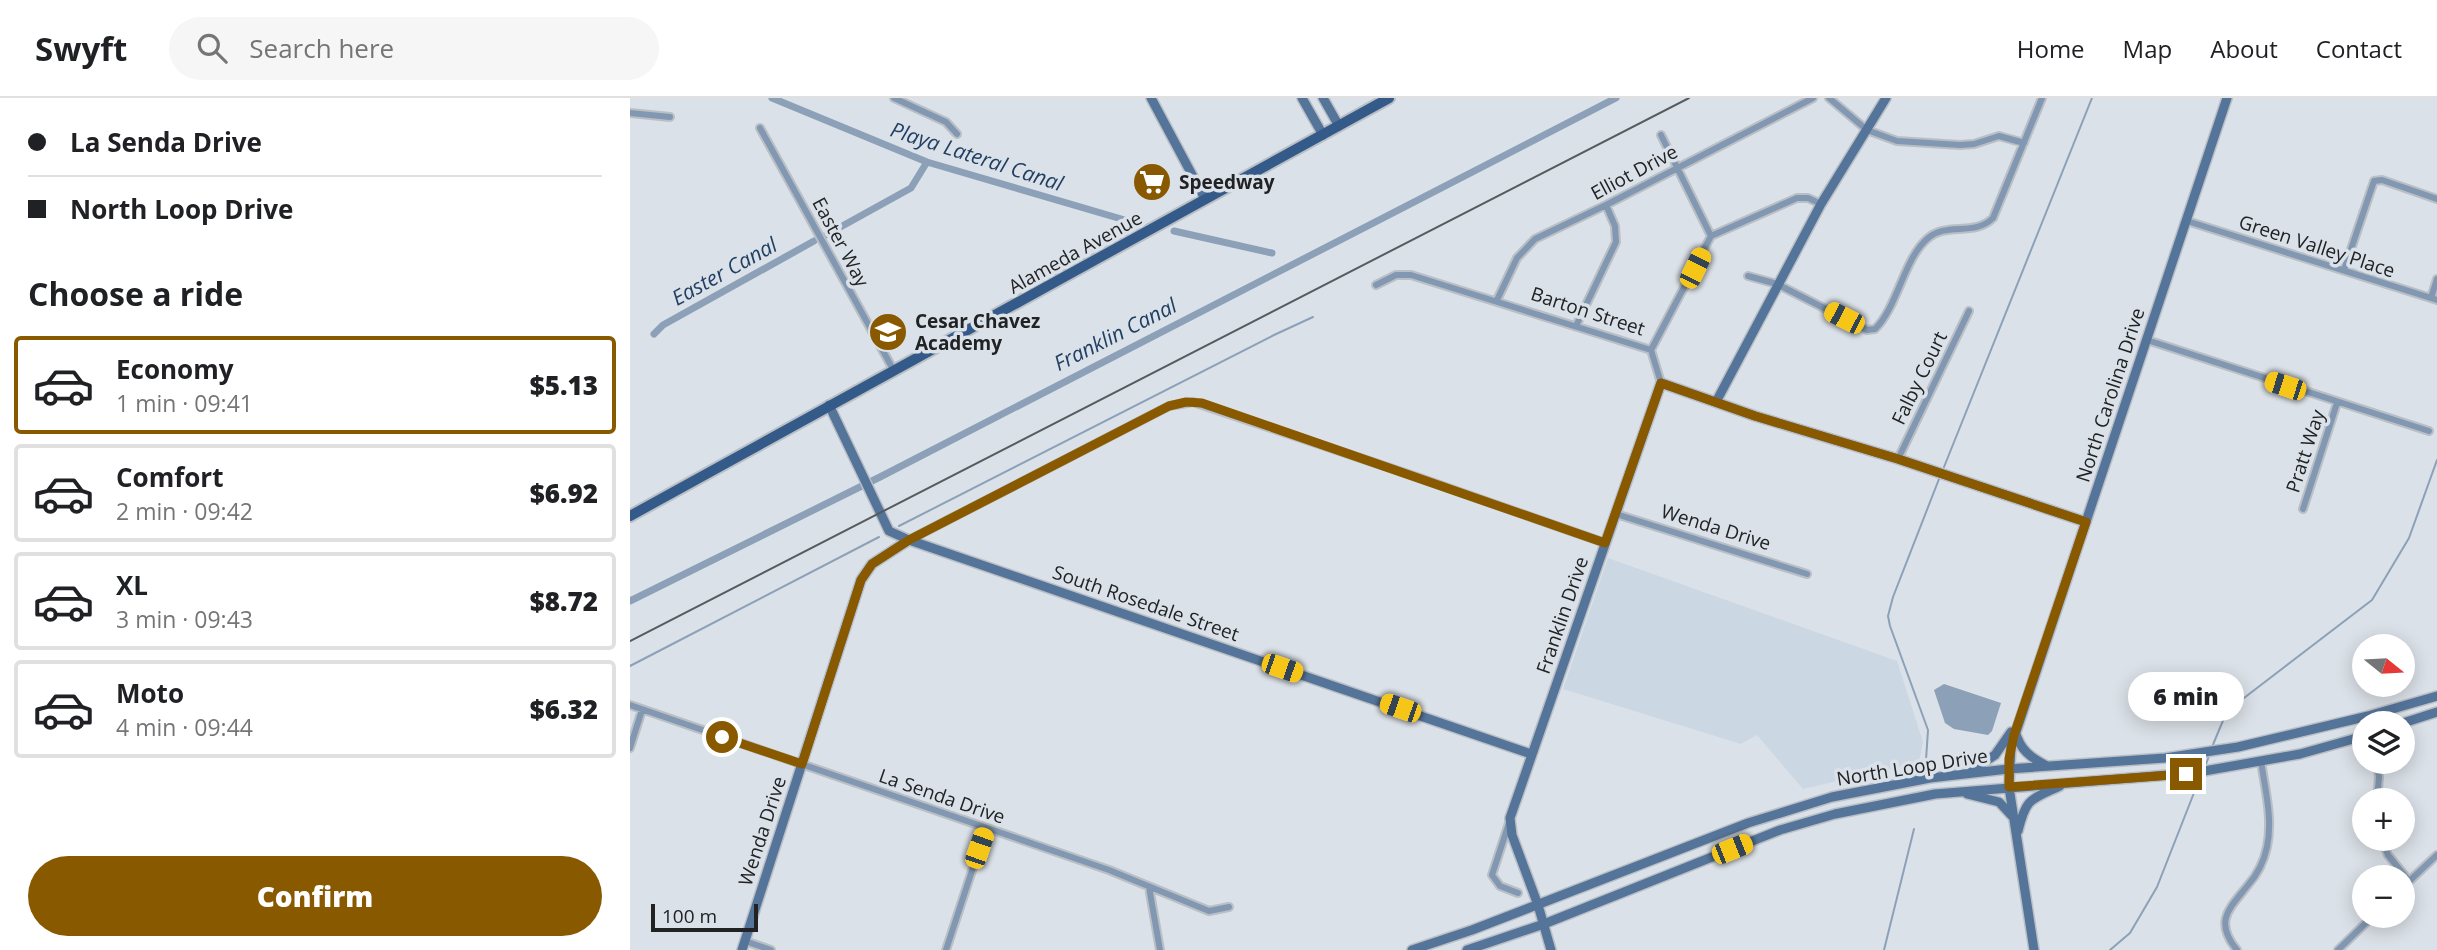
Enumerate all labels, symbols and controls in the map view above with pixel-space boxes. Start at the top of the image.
search box [169,17,659,80]
text: Swyft [35,26,127,71]
icon: search [193,29,231,67]
text: Search here [249,30,394,66]
text: Home [2017,32,2085,65]
text: Map [2123,32,2172,65]
text: About [2210,32,2278,65]
text: Contact [2316,32,2402,65]
water label: Playa Lateral Canal [887,115,1067,197]
text: La Senda Drive [70,124,262,160]
street label: Elliot Drive [1586,138,1682,206]
supermarket icon: Speedway [1131,161,1173,203]
place label: Speedway [1179,169,1275,195]
text: North Loop Drive [70,191,293,227]
street label: Easter Way [807,193,876,292]
street label: Alameda Avenue [1004,205,1146,299]
street label: Green Valley Place [2236,209,2398,283]
water label: Easter Canal [666,230,782,311]
car [1677,245,1714,291]
text: Choose a ride [28,272,243,315]
street label: Barton Street [1528,280,1649,342]
water label: Franklin Canal [1049,291,1182,377]
car [1821,299,1868,337]
street label: North Carolina Drive [2070,305,2150,485]
place label: Cesar Chavez Academy [915,308,1040,356]
school or university icon: Cesar Chavez Academy [867,311,909,353]
street label: Falby Court [1885,327,1953,429]
text: Economy [116,351,234,387]
icon: car [32,354,95,417]
text: $5.13 [530,367,598,403]
car [2262,370,2309,402]
text: 1 min · 09:41 [116,387,253,419]
street label: Pratt Way [2279,406,2331,496]
text: Comfort [116,459,223,495]
icon: car [32,462,95,525]
text: $6.92 [530,475,598,511]
text: 2 min · 09:42 [116,495,253,527]
street label: Wenda Drive [1658,498,1774,556]
street label: Franklin Drive [1530,553,1594,677]
street label: South Rosedale Street [1049,559,1243,647]
text: XL [116,567,148,603]
icon: car [32,570,95,633]
text: $8.72 [530,583,598,619]
text: 3 min · 09:43 [116,603,253,635]
north arrow [2352,634,2415,696]
map controls [2352,634,2415,928]
car [1259,651,1306,685]
callout: 6 min [2128,672,2244,722]
text: Moto [116,675,184,711]
icon: car [32,678,95,741]
text: 6 min [2153,680,2219,712]
text: $6.32 [530,691,598,727]
car [1377,691,1424,725]
text: 4 min · 09:44 [116,711,253,743]
button: layers [2352,711,2415,774]
route start [706,721,738,753]
street label: North Loop Drive [1835,742,1989,792]
route end [2170,758,2202,790]
street label: La Senda Drive [875,762,1009,830]
street label: Wenda Drive [732,773,792,889]
button: + [2352,788,2415,851]
car [963,825,996,871]
car [1709,831,1756,867]
button: Confirm [28,856,602,936]
button: − [2352,865,2415,928]
scale bar [651,901,758,933]
text: 100 m [662,903,717,929]

